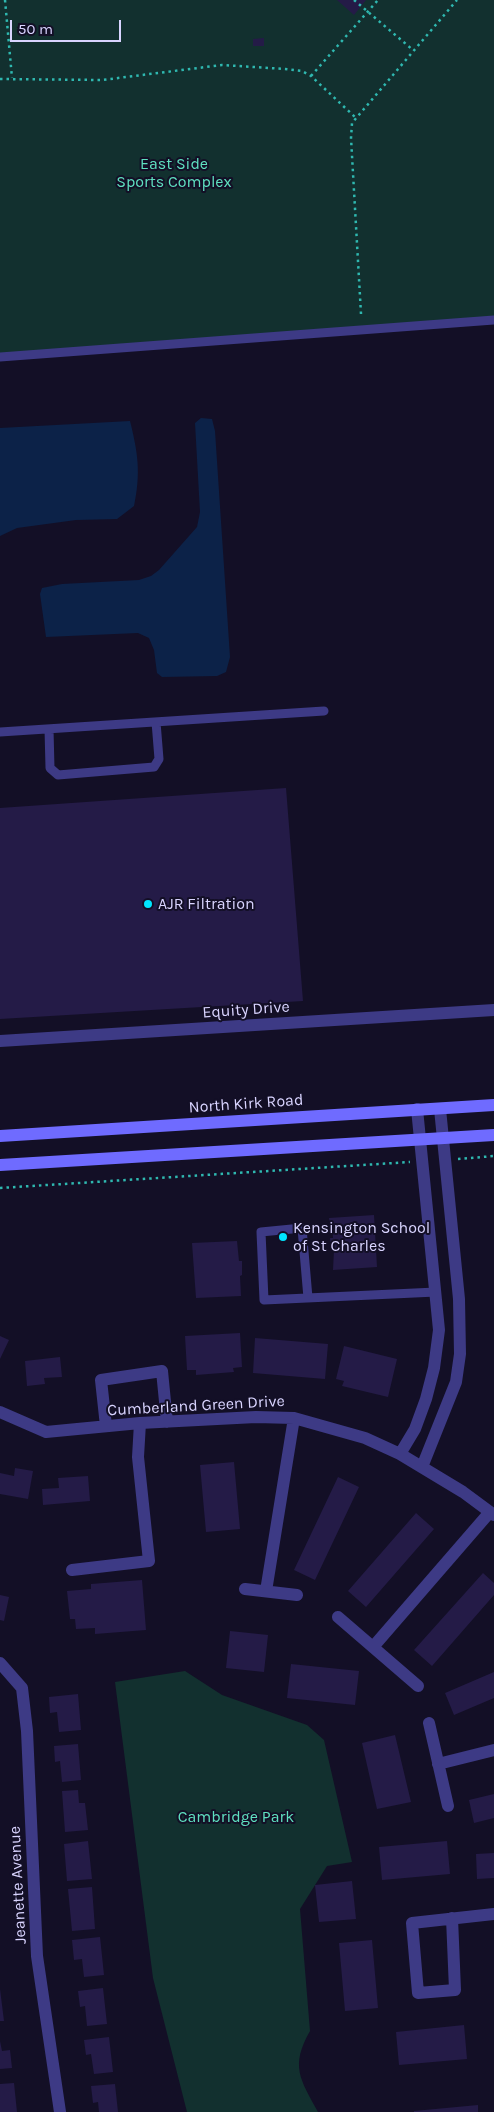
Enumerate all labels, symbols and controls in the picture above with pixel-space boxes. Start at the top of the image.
scale bar [12,10,124,42]
text: 50 m [18,20,53,38]
park label: East Side Sports Complex [116,154,232,192]
place label: AJR Filtration [158,894,255,914]
marker: AJR Filtration [142,898,154,910]
street label: Equity Drive [202,997,290,1023]
street label: North Kirk Road [188,1090,304,1118]
place label: Kensington School of St Charles [293,1218,430,1256]
marker: Kensington School of St Charles [277,1231,289,1243]
street label: Cumberland Green Drive [107,1392,285,1420]
park label: Cambridge Park [178,1807,294,1827]
street label: Jeanette Avenue [5,1826,31,1944]

